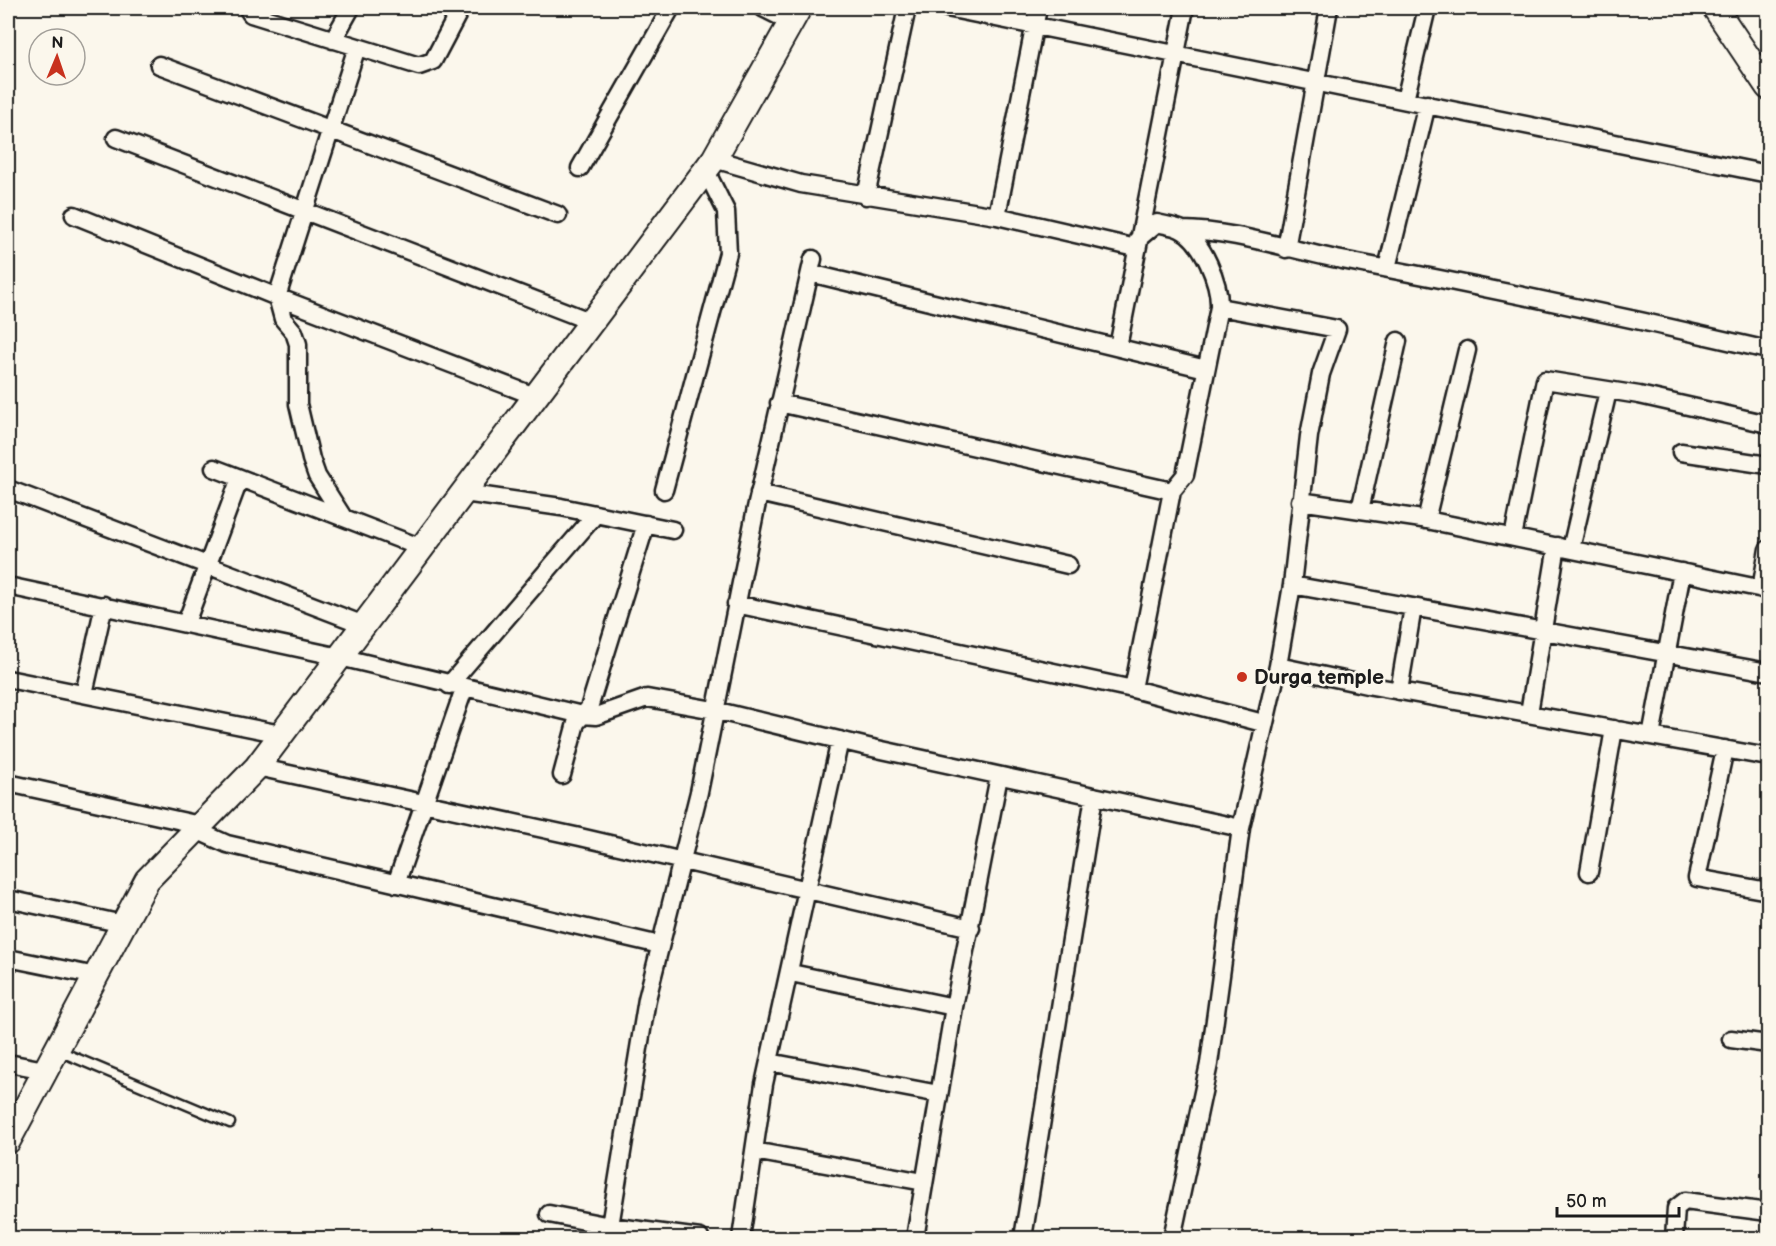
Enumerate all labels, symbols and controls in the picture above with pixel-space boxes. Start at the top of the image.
north arrow [27,27,87,87]
text: N [51,34,64,53]
place label: Durga temple [1254,665,1384,690]
marker: Durga temple [1235,670,1249,684]
scale bar [1557,1180,1678,1218]
text: 50 m [1566,1191,1607,1212]

